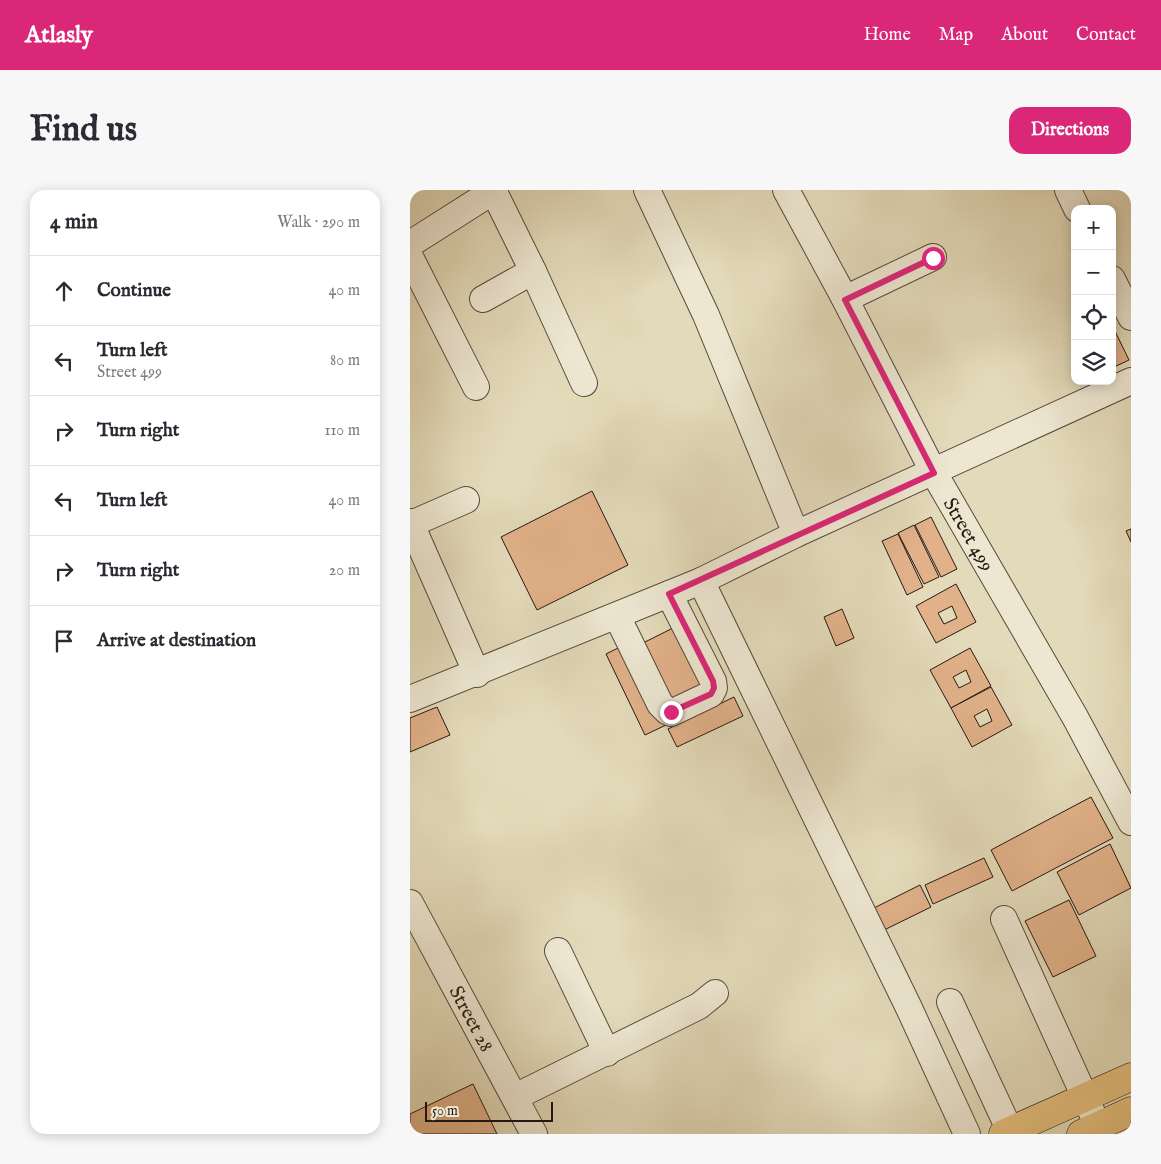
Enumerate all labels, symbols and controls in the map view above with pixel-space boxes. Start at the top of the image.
text: Atlasly [25,20,93,51]
text: Home [864,24,911,47]
text: Map [939,24,973,47]
text: About [1001,24,1048,47]
text: Contact [1076,24,1136,47]
button: Directions [1009,107,1131,154]
text: Find us [30,108,137,153]
map controls [1071,205,1116,385]
button: + [1071,205,1116,250]
text: 4 min [50,209,98,236]
text: Walk · 290 m [277,213,360,233]
route start [922,247,945,270]
button: − [1071,250,1116,295]
icon: ahead [50,277,78,305]
text: Continue [97,279,171,303]
text: 40 m [328,281,360,301]
button: locate [1071,295,1116,340]
text: Turn left [97,339,168,363]
button: layers [1071,340,1116,385]
icon: left [50,347,78,375]
text: 80 m [330,351,360,371]
text: Street 499 [97,363,162,383]
icon: right [50,417,78,445]
text: Turn right [97,419,179,443]
text: 110 m [324,421,360,441]
icon: left [50,487,78,515]
text: Turn left [97,489,168,513]
text: 40 m [328,491,360,511]
street label: Street 499 [937,493,999,576]
icon: right [50,557,78,585]
text: Turn right [97,559,179,583]
text: 20 m [329,561,360,581]
icon: arrive [50,627,78,655]
text: Arrive at destination [97,629,256,653]
route end [660,701,683,724]
street label: Street 28 [443,982,499,1056]
scale bar [425,1099,552,1122]
text: 50 m [432,1102,458,1120]

